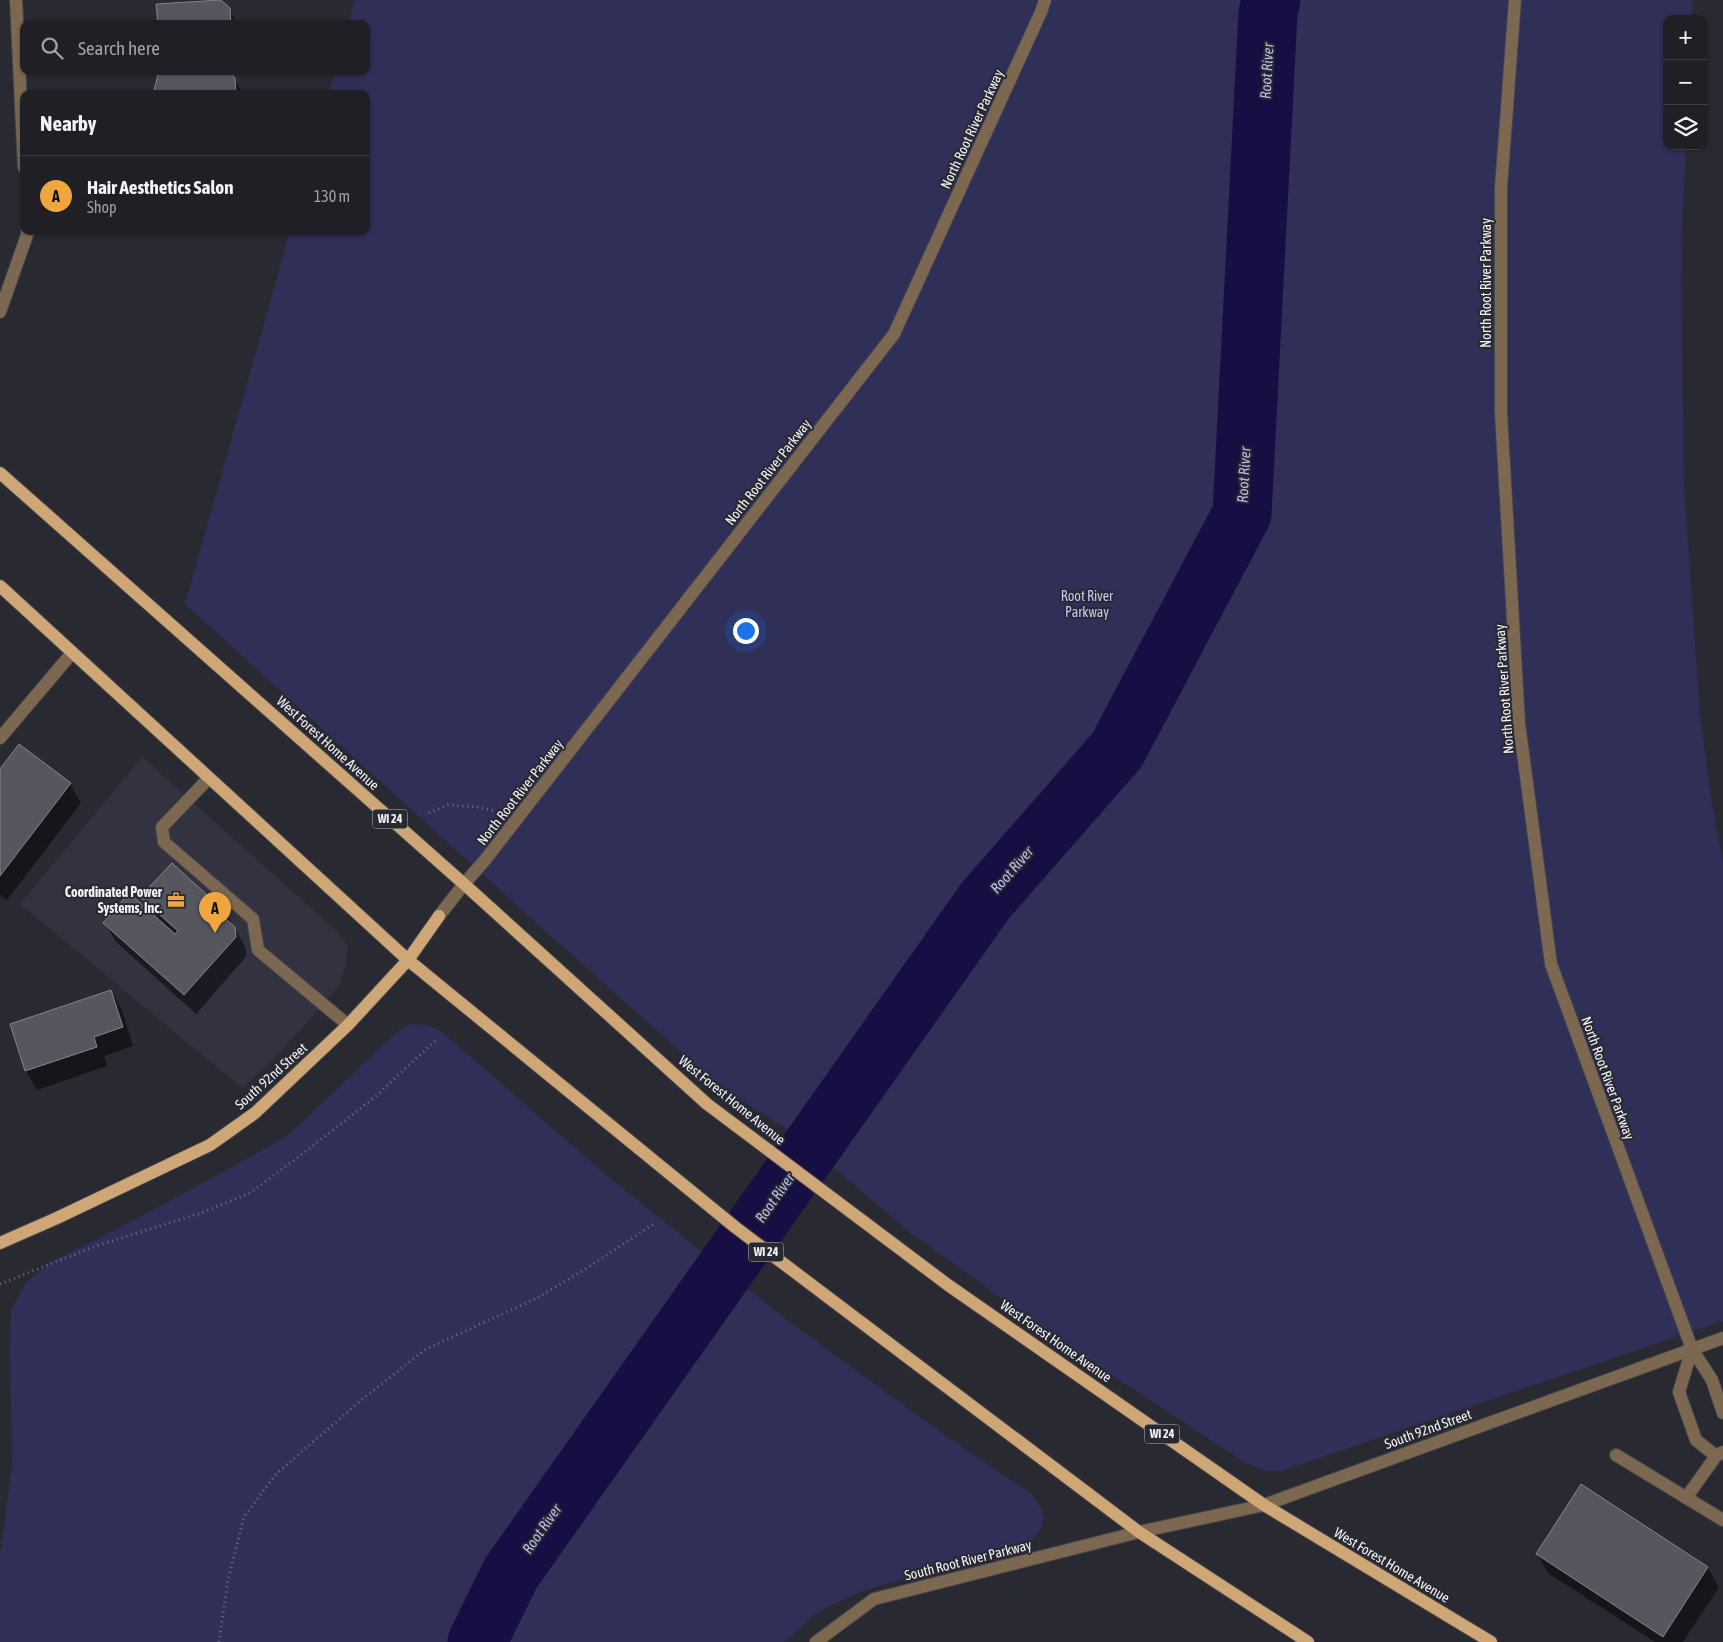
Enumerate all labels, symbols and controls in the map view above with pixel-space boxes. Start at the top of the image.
map controls [1663,15,1708,150]
button: + [1663,15,1708,60]
search box [20,20,370,75]
icon: search [38,34,66,62]
text: Search here [78,37,160,59]
water label: Root River [1257,42,1276,99]
button: − [1663,60,1708,105]
street label: North Root River Parkway [937,67,1007,191]
button: layers [1663,105,1708,150]
text: Nearby [40,111,96,135]
text: Hair Aesthetics Salon [87,176,233,198]
text: A [52,187,60,205]
text: 130 m [314,187,350,205]
text: Shop [87,198,117,216]
street label: North Root River Parkway [1478,218,1494,348]
street label: North Root River Parkway [722,416,814,528]
water label: Root River [1234,446,1253,503]
park label: Root River Parkway [1061,588,1114,620]
your location [733,618,759,644]
street label: North Root River Parkway [1491,623,1517,754]
street label: West Forest Home Avenue [274,693,382,793]
street label: North Root River Parkway [474,736,566,848]
road number: WI 24 [372,810,408,829]
water label: Root River [987,842,1037,896]
place label: Coordinated Power Systems, Inc. [65,884,163,916]
office icon: Coordinated Power Systems, Inc. [166,890,186,910]
pin: A [199,892,231,933]
street label: North Root River Parkway [1578,1014,1638,1142]
street label: South 92nd Street [232,1040,310,1112]
street label: West Forest Home Avenue [676,1052,788,1148]
water label: Root River [752,1169,798,1226]
road number: WI 24 [748,1242,784,1262]
street label: West Forest Home Avenue [997,1297,1115,1385]
street label: South 92nd Street [1382,1406,1474,1452]
road number: WI 24 [1144,1425,1180,1444]
water label: Root River [519,1500,565,1557]
street label: West Forest Home Avenue [1331,1524,1453,1606]
street label: South Root River Parkway [903,1536,1033,1584]

